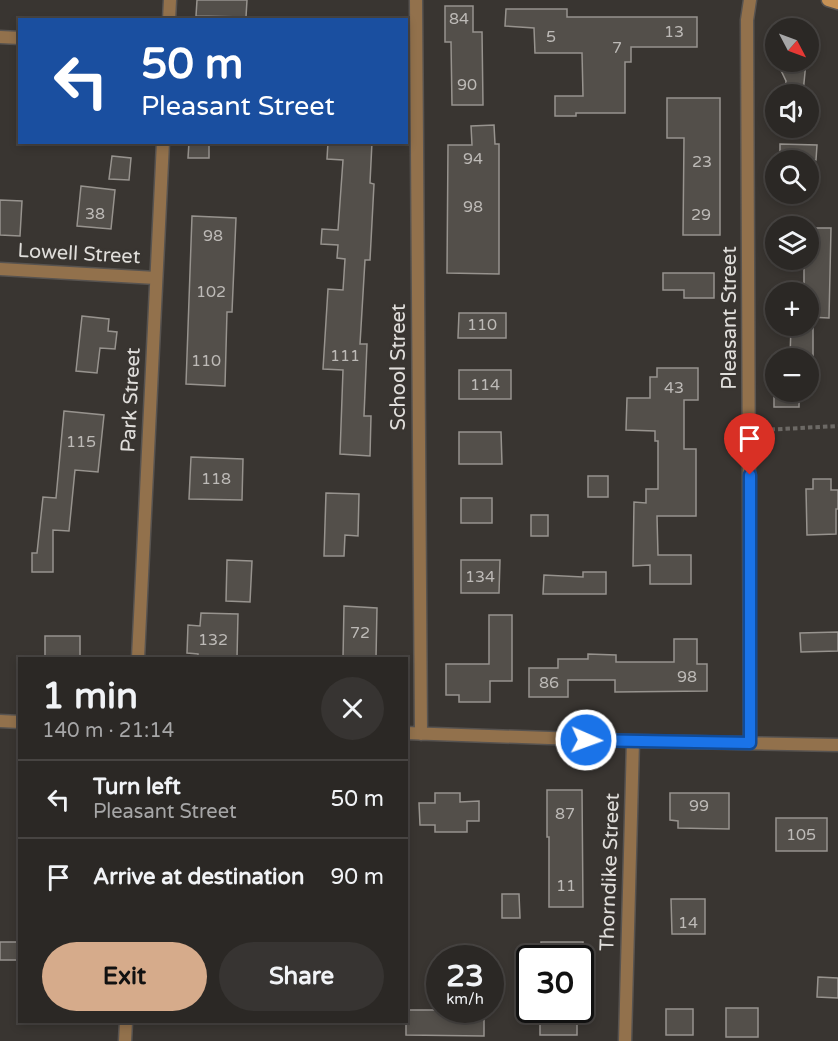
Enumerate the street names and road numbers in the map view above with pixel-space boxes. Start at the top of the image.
street label: Lowell Street [17,239,141,269]
street label: Pleasant Street [718,246,742,390]
street label: School Street [387,303,411,430]
street label: Park Street [116,347,146,453]
street label: Thorndike Street [595,792,625,951]

